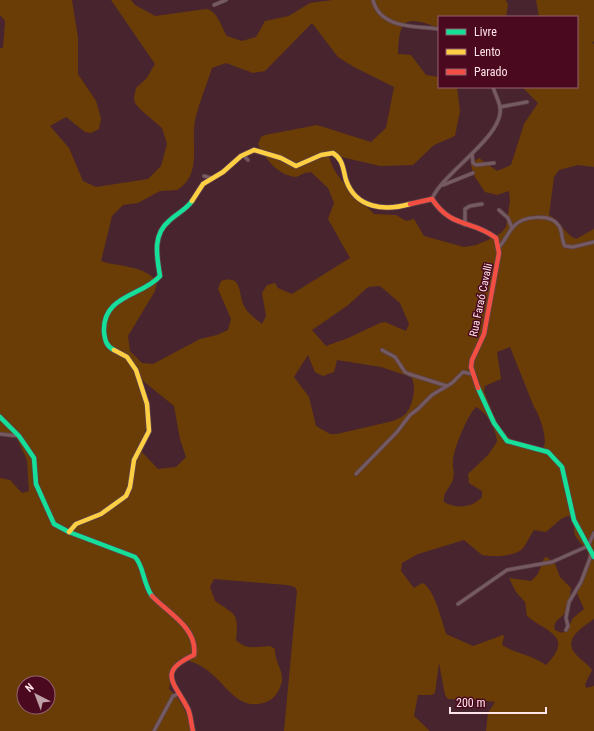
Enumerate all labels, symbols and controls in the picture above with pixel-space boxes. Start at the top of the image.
legend [438,16,578,88]
text: Livre [474,25,497,39]
text: Lento [474,45,501,59]
text: Parado [474,65,507,79]
street label: Rua Faraó Cavalli [467,262,495,338]
north arrow [16,675,56,715]
text: N [23,681,37,695]
scale bar [450,689,546,715]
text: 200 m [456,696,486,710]

